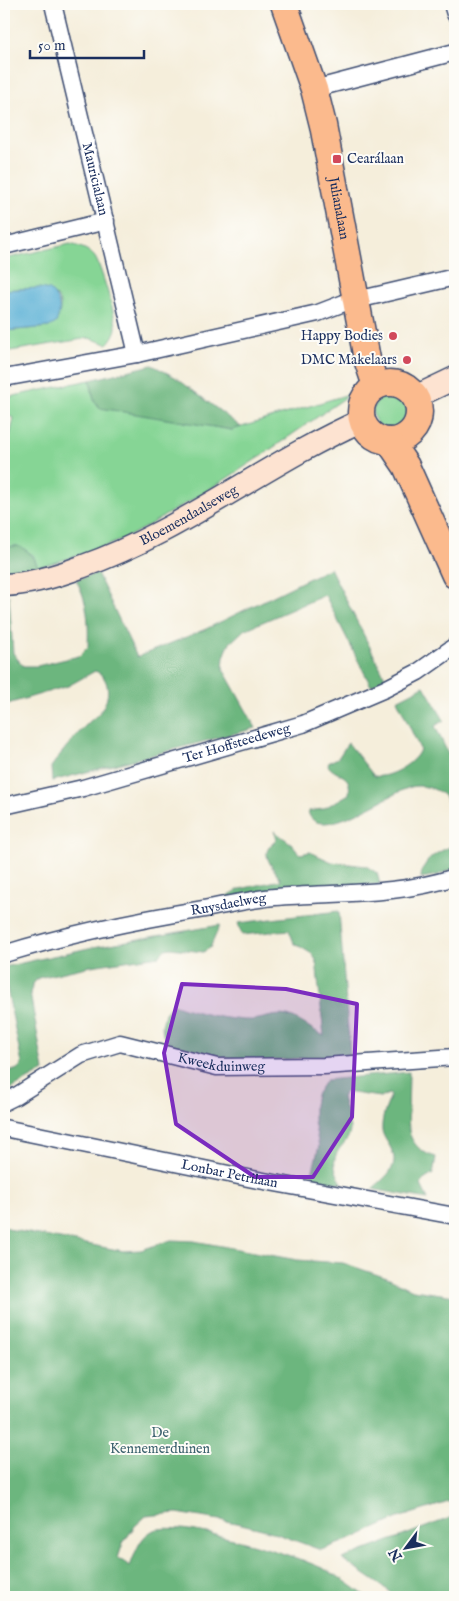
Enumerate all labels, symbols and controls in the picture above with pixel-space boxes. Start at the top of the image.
scale bar [30,28,144,60]
text: 50 m [38,36,66,55]
street label: Mauricialaan [78,141,113,218]
place label: Cearálaan [347,150,405,168]
marker: Cearálaan [331,153,343,165]
street label: Julianalaan [324,174,353,242]
place label: Happy Bodies [301,327,383,345]
marker: Happy Bodies [387,330,399,342]
place label: DMC Makelaars [301,351,397,369]
marker: DMC Makelaars [401,354,413,366]
street label: Bloemendaalseweg [137,481,241,550]
street label: Ter Hoffsteedeweg [181,719,293,767]
street label: Ruysdaelweg [189,889,268,920]
street label: Kweekduinweg [176,1049,266,1076]
street label: Lonbar Petrilaan [179,1155,280,1192]
park label: De Kennemerduinen [110,1424,211,1458]
north arrow [382,1524,432,1574]
text: N [385,1544,407,1565]

